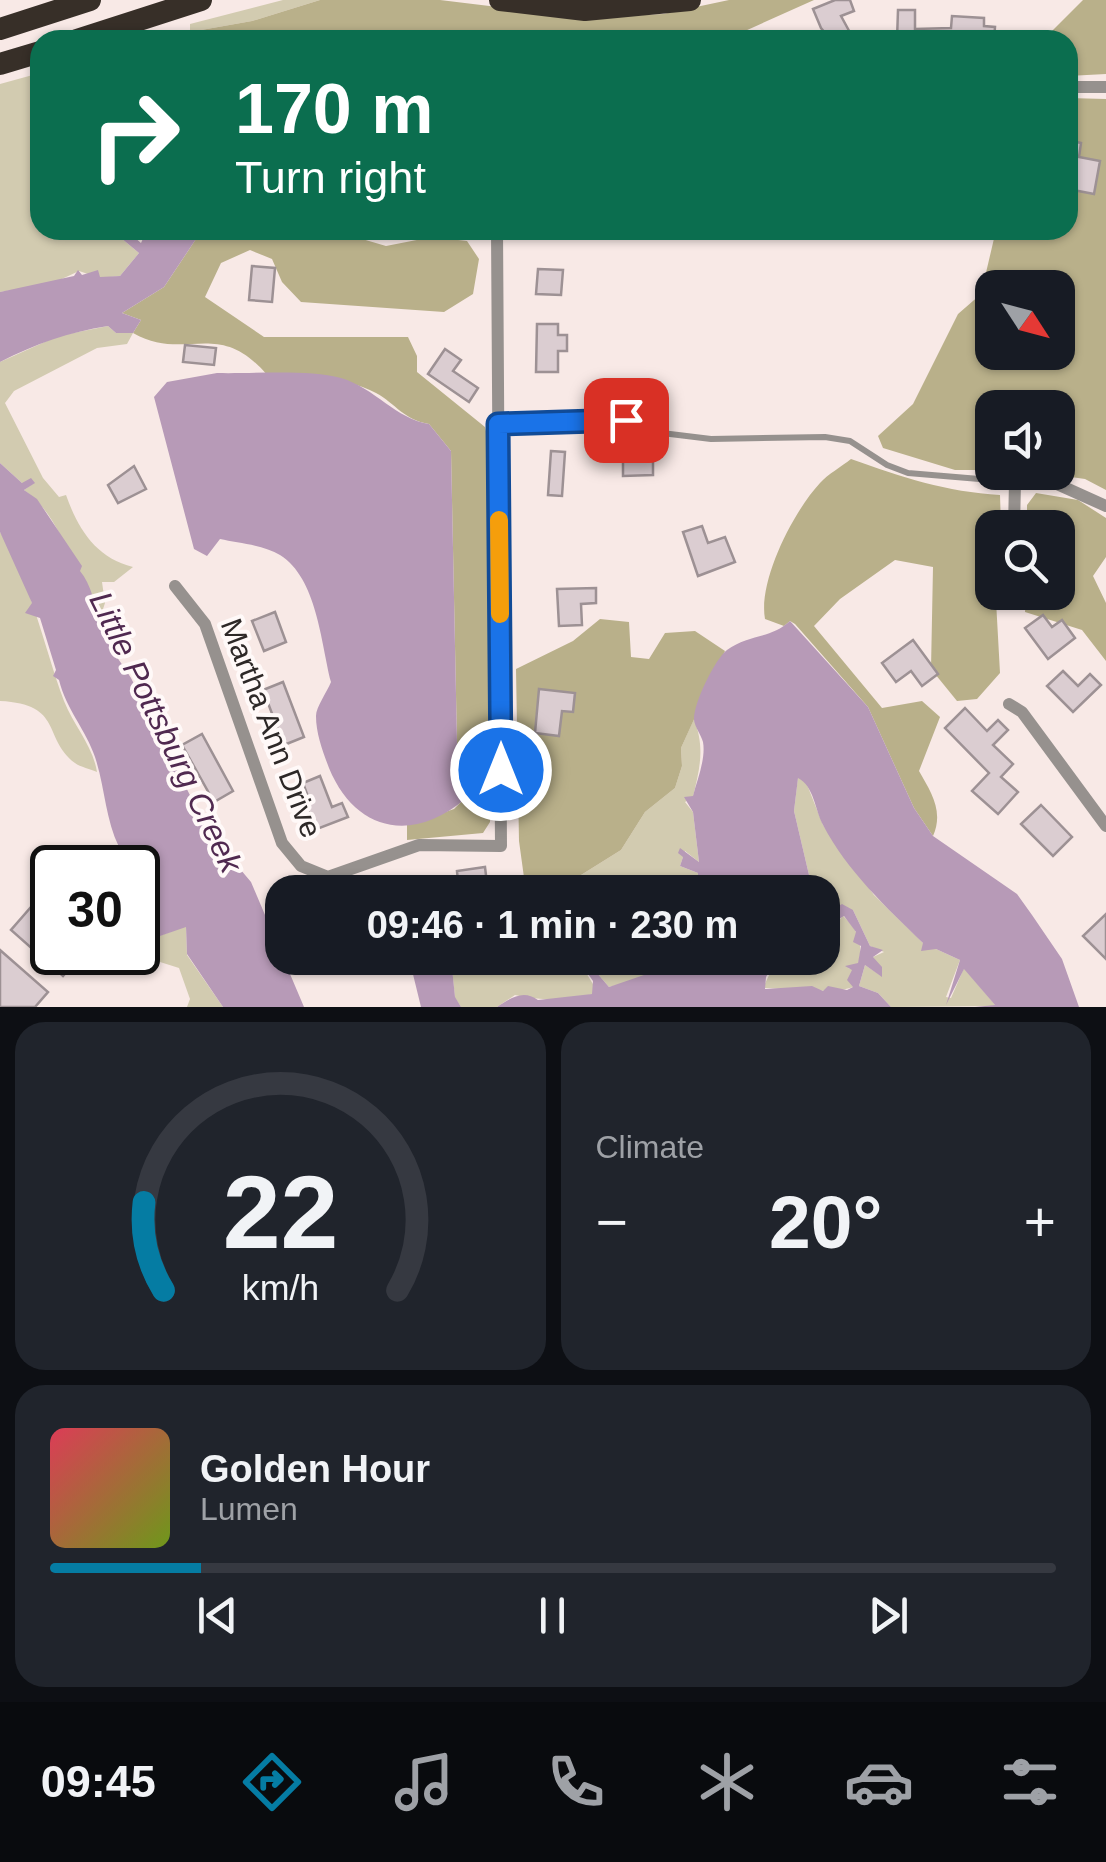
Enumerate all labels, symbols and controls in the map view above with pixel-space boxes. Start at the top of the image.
icon: right [70,70,200,200]
text: 170 m [235,70,433,148]
text: Turn right [235,152,426,203]
north arrow [975,270,1075,370]
map controls [975,270,1075,610]
pin [584,378,669,463]
button: sound [975,390,1075,490]
icon: arrive [599,393,654,448]
button: search [975,510,1075,610]
water label: Little Pottsburg Creek [82,586,250,880]
street label: Martha Ann Drive [215,614,328,842]
position arrow [449,718,553,822]
speed limit sign: 30 [30,845,160,975]
text: 09:46 · 1 min · 230 m [367,904,738,946]
text: Climate [596,1129,704,1165]
text: 22 [222,1154,338,1270]
text: 20° [769,1180,882,1264]
text: − [596,1191,628,1253]
text: + [1024,1191,1056,1253]
text: km/h [242,1268,319,1308]
text: Golden Hour [200,1448,430,1490]
text: Lumen [200,1491,298,1527]
icon: previous [190,1588,245,1643]
icon: pause [525,1588,580,1643]
icon: next [861,1588,916,1643]
icon: directions [237,1747,307,1817]
icon: music [389,1747,459,1817]
icon: phone [541,1747,611,1817]
icon: climate [692,1747,762,1817]
icon: car [844,1747,914,1817]
icon: filters [995,1747,1065,1817]
text: 09:45 [41,1756,156,1807]

